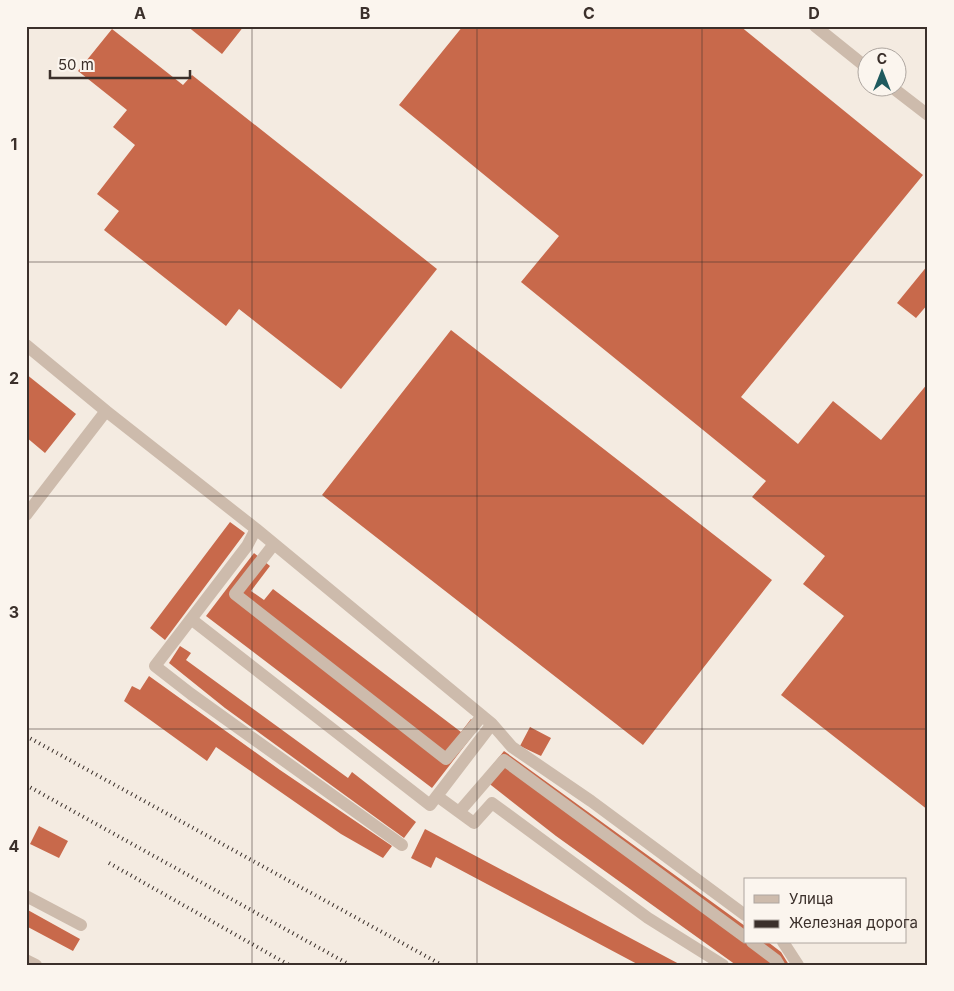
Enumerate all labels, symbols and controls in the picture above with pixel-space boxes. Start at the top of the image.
text: A [134,3,146,23]
text: B [360,3,370,23]
text: C [583,3,595,23]
text: D [808,3,820,23]
scale bar [50,48,190,80]
north arrow [856,48,906,98]
text: С [877,50,887,67]
text: 50 m [58,55,94,74]
text: 1 [11,134,17,154]
text: 2 [9,368,19,388]
text: 3 [9,602,19,622]
text: 4 [9,836,20,856]
legend [744,878,906,944]
text: Улица [789,889,833,908]
text: Железная дорога [789,913,918,932]

